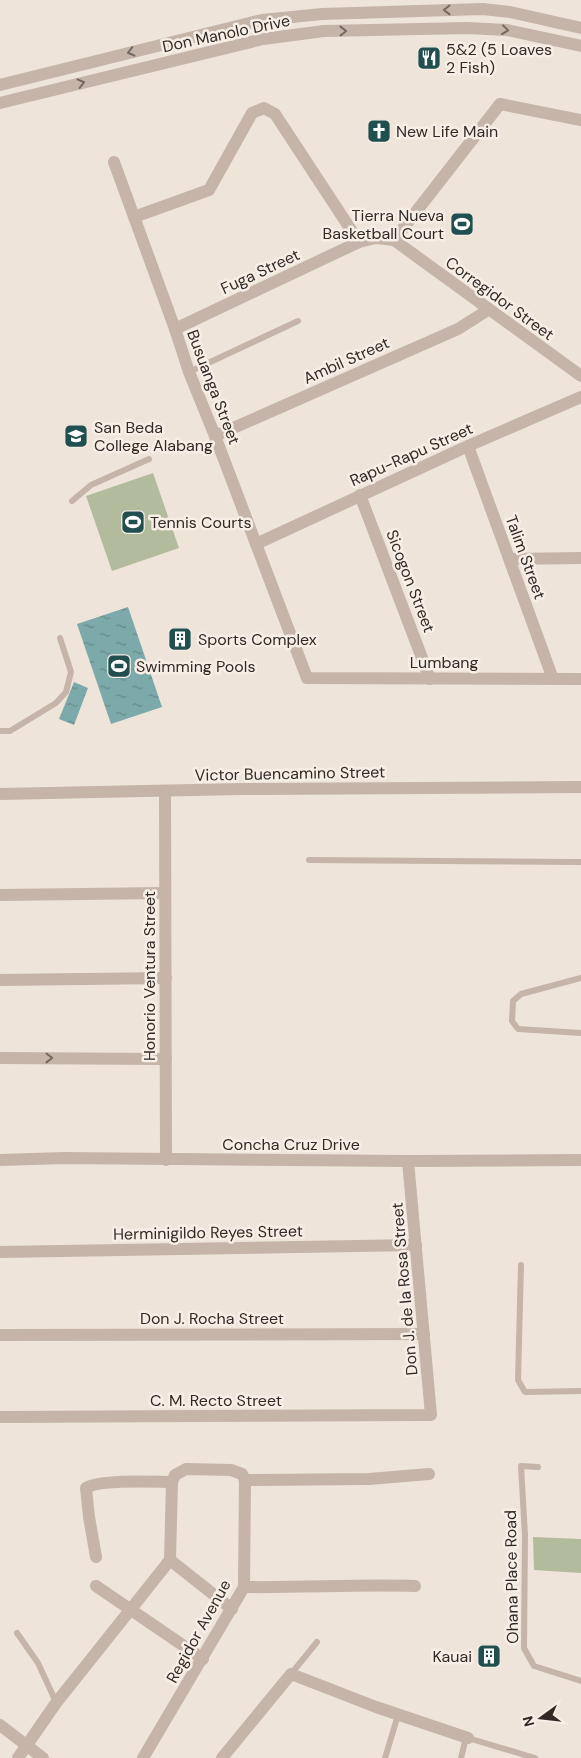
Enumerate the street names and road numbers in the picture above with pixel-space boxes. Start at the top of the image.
street label: Don Manolo Drive [160,10,292,57]
street label: Fuga Street [217,244,303,299]
street label: Corregidor Street [441,252,558,345]
street label: Busuanga Street [182,327,245,447]
street label: Ambil Street [300,332,392,389]
street label: Rapu-Rapu Street [346,418,476,491]
street label: Talim Street [501,512,550,602]
street label: Sicogon Street [381,527,440,636]
street label: Lumbang [410,652,478,673]
street label: Victor Buencamino Street [195,761,385,786]
street label: Honorio Ventura Street [139,891,160,1061]
street label: Concha Cruz Drive [222,1134,360,1155]
street label: Don J. de la Rosa Street [386,1201,423,1376]
street label: Herminigildo Reyes Street [113,1220,303,1245]
street label: Don J. Rocha Street [140,1308,284,1329]
street label: C. M. Recto Street [150,1390,282,1411]
street label: Ohana Place Road [500,1510,523,1644]
street label: Regidor Avenue [161,1576,235,1687]

